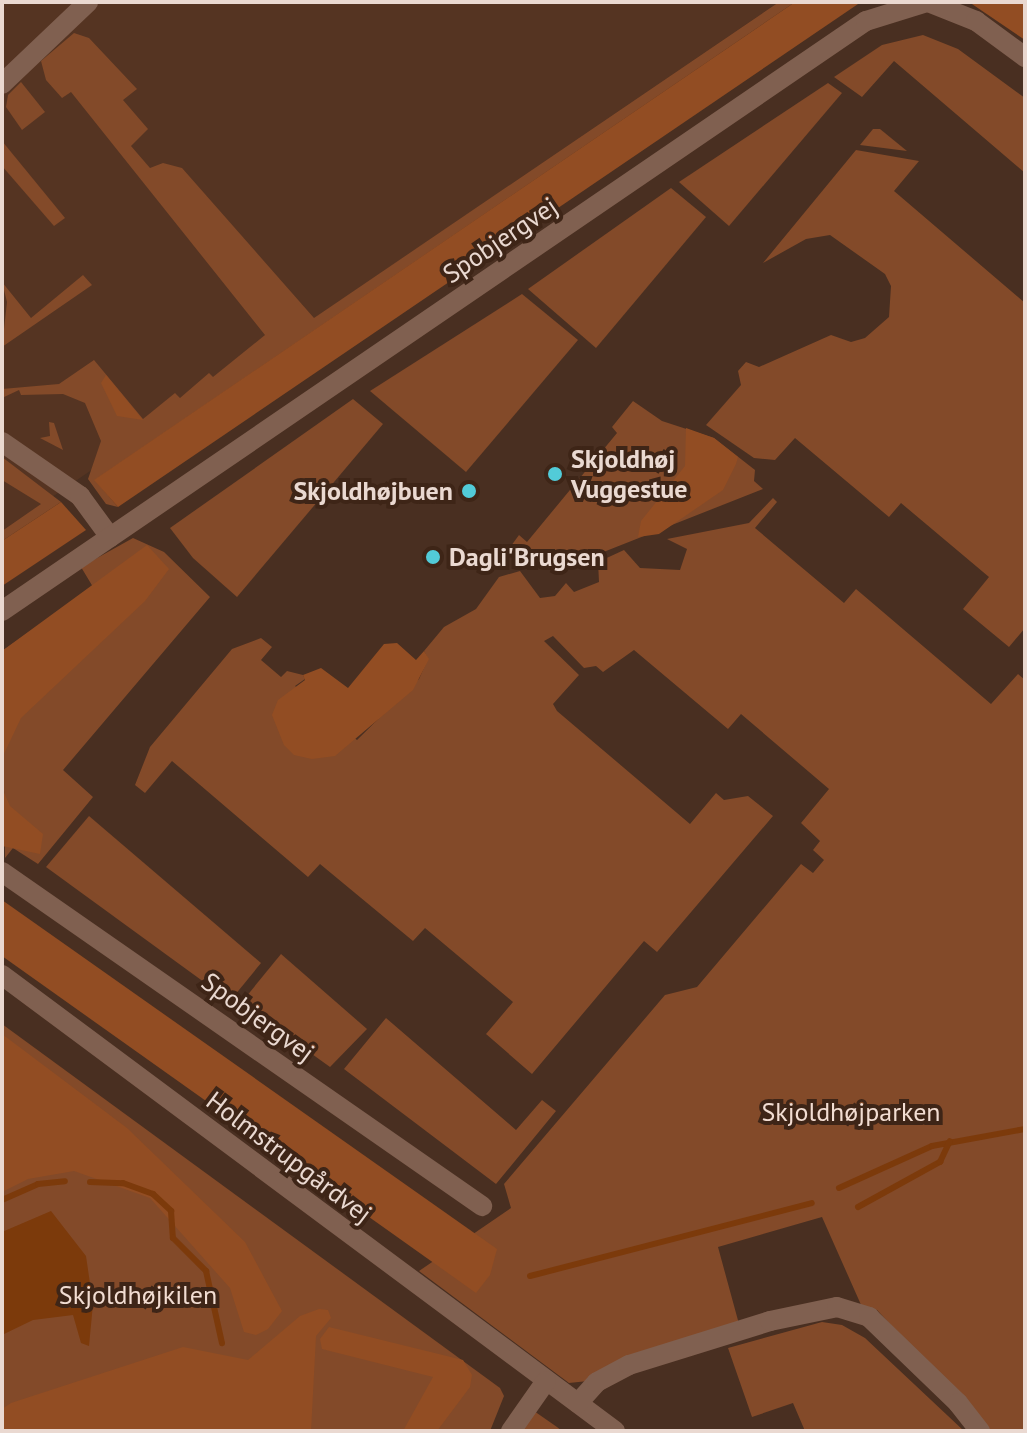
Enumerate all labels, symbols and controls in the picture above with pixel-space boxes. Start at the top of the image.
street label: Spobjergvej [437,190,563,290]
place label: Skjoldhøj Vuggestue [571,443,687,504]
marker: Skjoldhøj Vuggestue [546,465,564,483]
place label: Skjoldhøjbuen [293,475,453,507]
marker: Skjoldhøjbuen [460,482,478,500]
place label: Dagli'Brugsen [449,541,605,573]
marker: Dagli'Brugsen [424,548,442,566]
street label: Spobjergvej [196,966,320,1068]
street label: Holmstrupgårdvej [200,1085,378,1229]
park label: Skjoldhøjparken [761,1096,941,1128]
park label: Skjoldhøjkilen [59,1279,217,1311]

